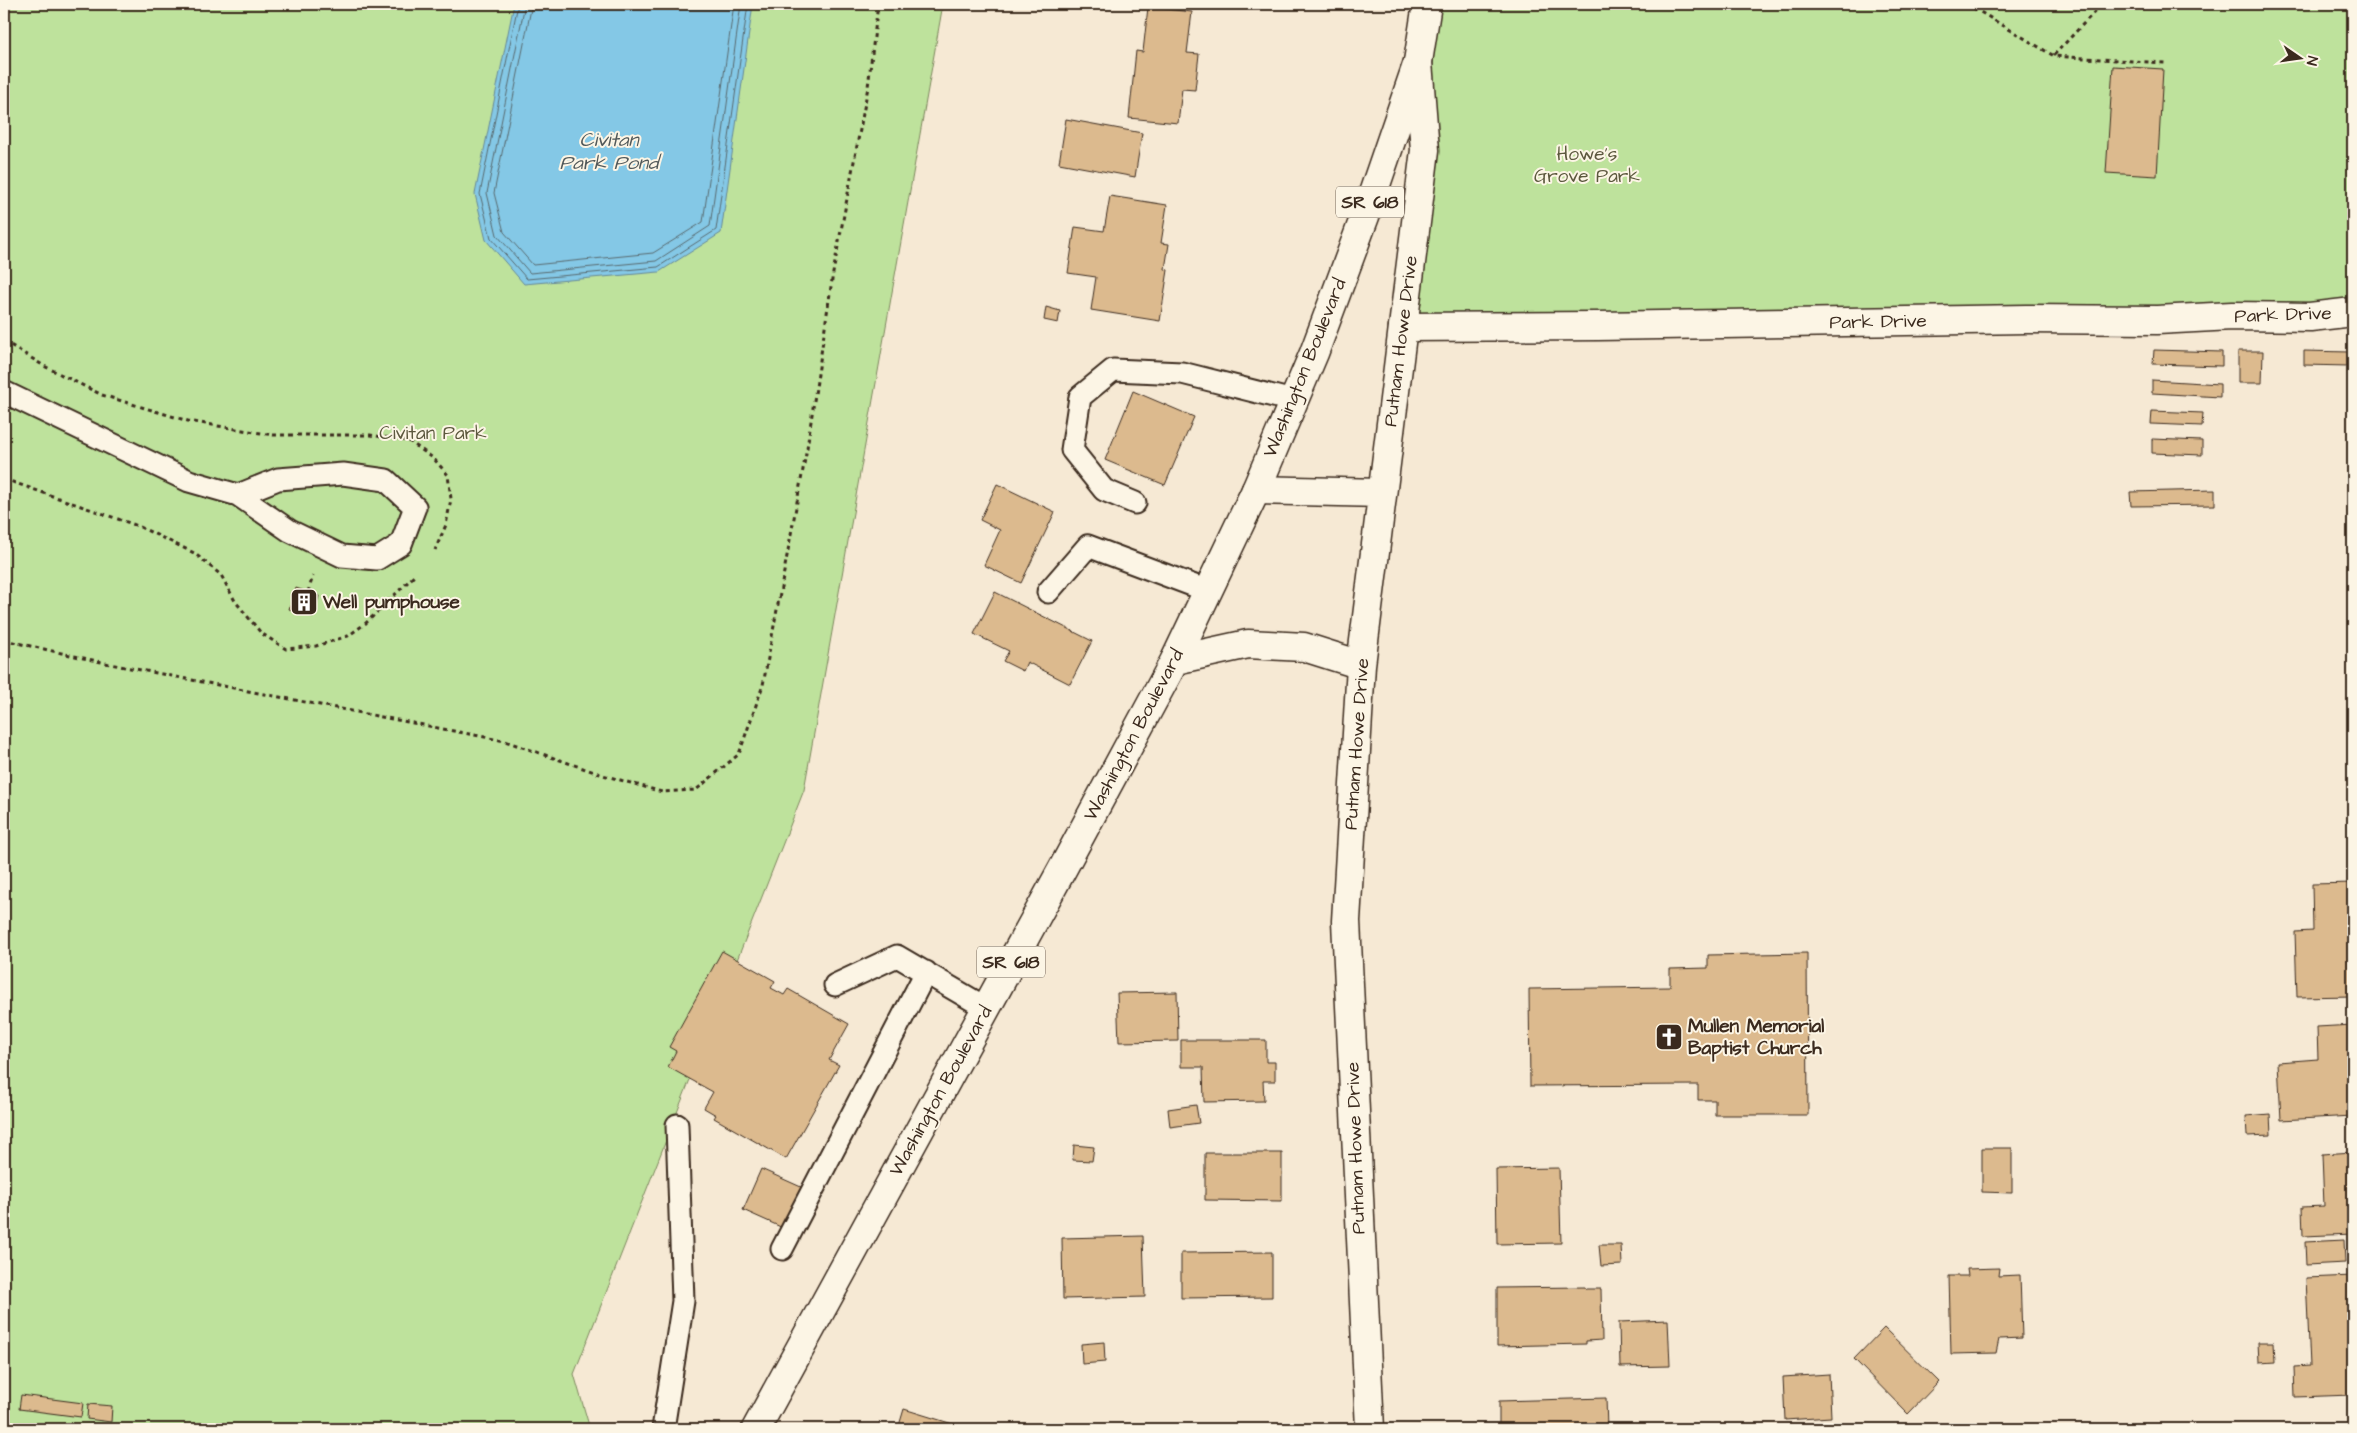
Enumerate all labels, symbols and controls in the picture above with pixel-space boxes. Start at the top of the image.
north arrow [2274,32,2324,82]
text: N [2301,54,2322,67]
water label: Civitan Park Pond [560,126,662,177]
park label: Howe’s Grove Park [1534,141,1640,190]
road number: SR 618 [1336,186,1404,218]
street label: Putnam Howe Drive [1377,254,1425,428]
street label: Washington Boulevard [1257,274,1354,462]
street label: Park Drive [2234,300,2332,330]
street label: Park Drive [1829,308,1927,336]
park label: Civitan Park [379,420,487,447]
building icon: Well pumphouse [289,587,319,617]
place label: Well pumphouse [322,589,461,616]
street label: Washington Boulevard [1077,644,1192,826]
street label: Putnam Howe Drive [1338,657,1376,831]
road number: SR 618 [977,946,1045,978]
street label: Washington Boulevard [883,1001,1000,1182]
place label: Mullen Memorial Baptist Church [1688,1013,1824,1062]
church icon: Mullen Memorial Baptist Church [1654,1022,1684,1052]
street label: Putnam Howe Drive [1340,1061,1372,1235]

